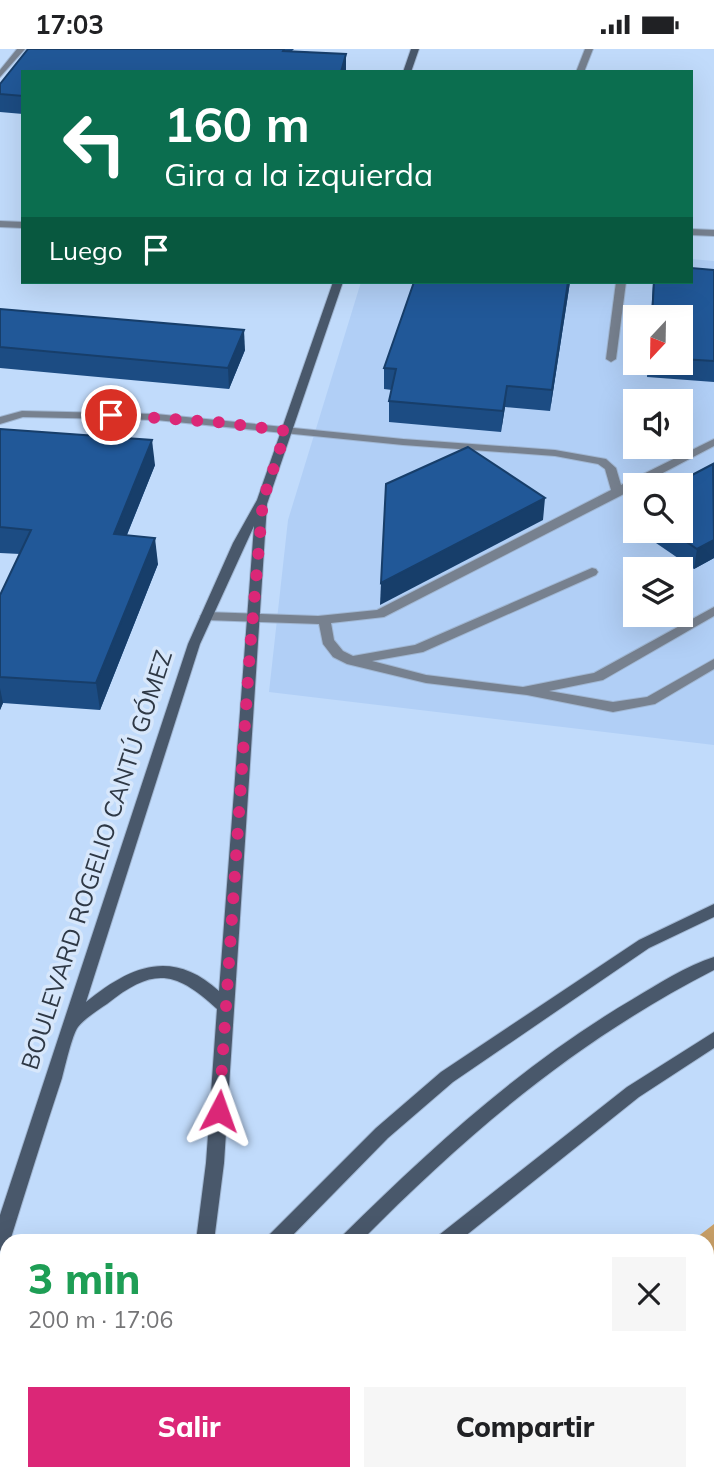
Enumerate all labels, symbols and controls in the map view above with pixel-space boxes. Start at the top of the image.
text: 17:03 [35,8,104,41]
text: 160 m [164,93,310,154]
icon: left [49,98,140,189]
text: Gira a la izquierda [164,154,433,194]
icon: arrive [137,231,175,269]
text: Luego [49,234,123,267]
north arrow [623,305,693,375]
map controls [623,305,693,627]
pin [81,385,141,445]
button: sound [623,389,693,459]
icon: arrive [92,396,130,434]
button: search [623,473,693,543]
button: layers [623,557,693,627]
street label: BOULEVARD ROGELIO CANTÚ GÓMEZ [14,646,178,1073]
position arrow [182,1074,256,1148]
text: 3 min [28,1252,141,1305]
button: close [612,1257,686,1331]
text: 200 m · 17:06 [28,1305,173,1334]
button: Salir [28,1387,350,1467]
button: Compartir [364,1387,686,1467]

